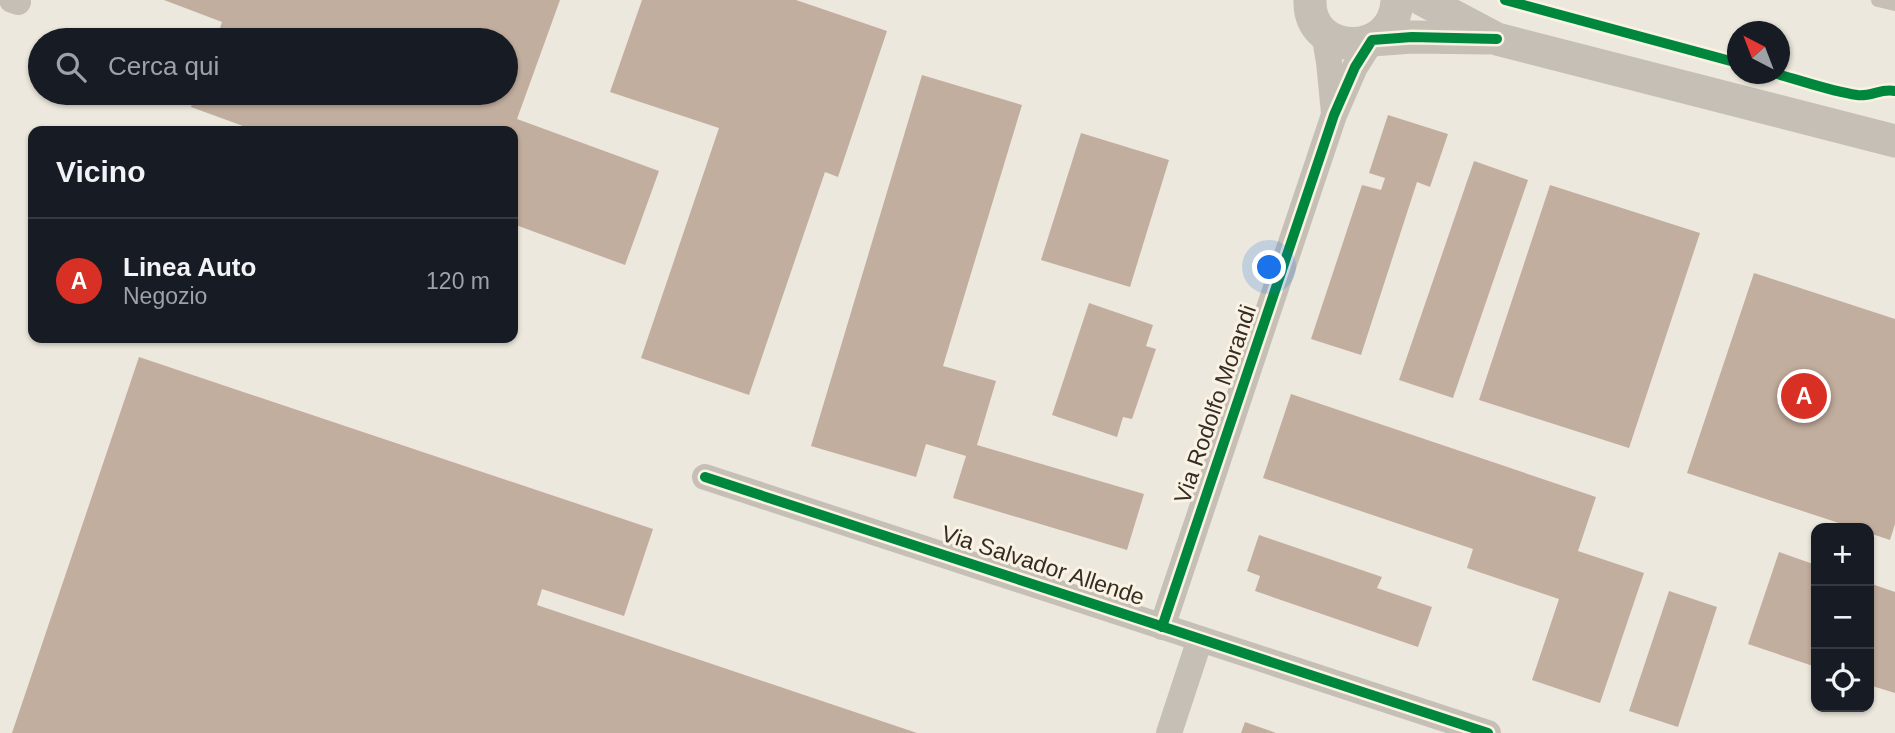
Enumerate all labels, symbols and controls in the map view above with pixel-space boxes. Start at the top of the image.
north arrow [1727,21,1790,84]
search box [28,28,518,105]
icon: search [52,48,90,86]
text: Cerca qui [108,51,219,81]
text: Vicino [56,155,145,188]
your location [1252,250,1286,284]
text: Linea Auto [123,252,256,282]
text: A [71,268,87,294]
text: 120 m [426,268,490,294]
text: Negozio [123,283,207,309]
street label: Via Rodolfo Morandi [1169,301,1261,507]
pin: A [1781,370,1827,422]
street label: Via Salvador Allende [938,520,1148,610]
map controls [1811,523,1874,712]
button: + [1811,523,1874,586]
button: − [1811,586,1874,649]
button: locate [1811,649,1874,712]

